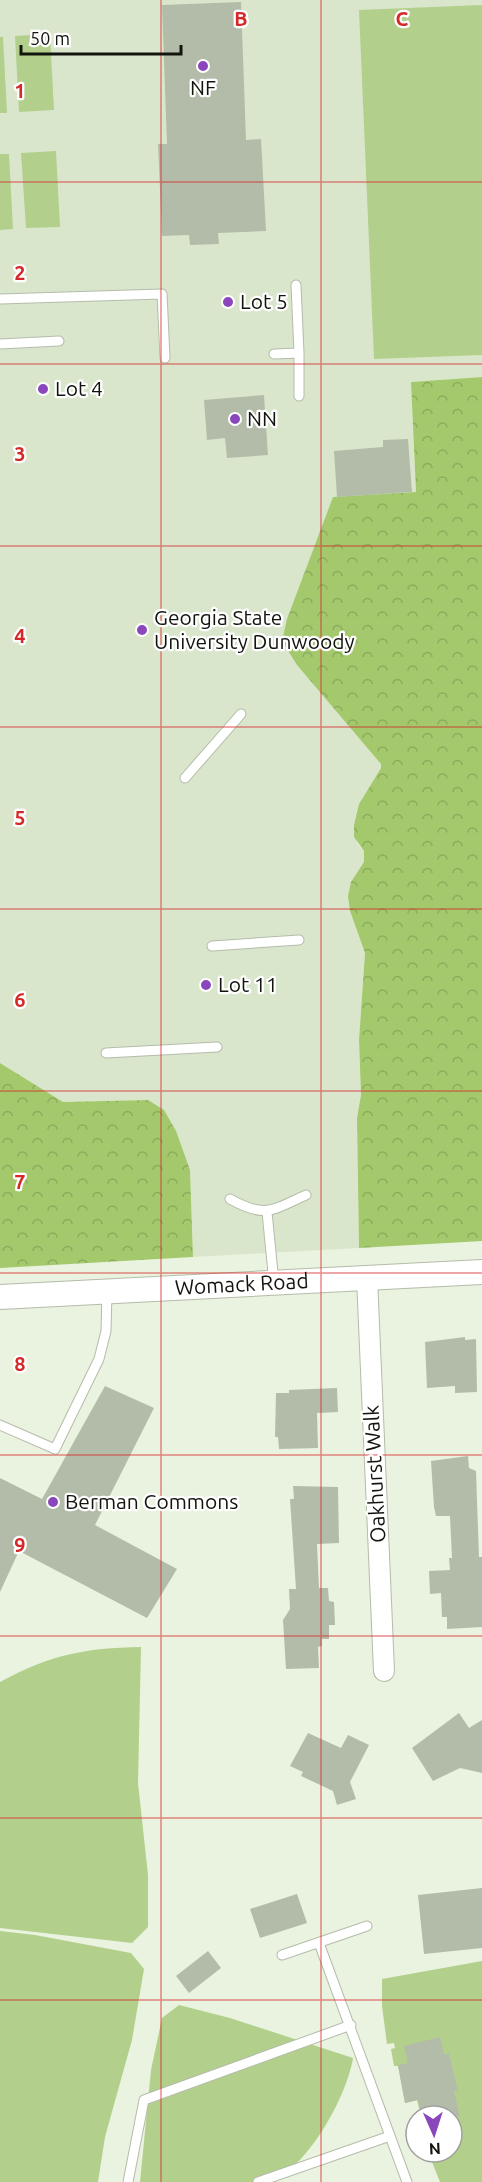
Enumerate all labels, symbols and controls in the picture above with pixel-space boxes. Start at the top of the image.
text: B [234,7,248,30]
text: C [396,7,409,30]
scale bar [21,18,182,56]
text: 50 m [30,28,70,48]
marker: NF [196,59,210,73]
place label: NF [190,75,216,99]
text: 1 [14,79,26,102]
text: 2 [14,261,26,284]
place label: Lot 5 [240,289,288,313]
marker: Lot 5 [221,295,235,309]
place label: Lot 4 [55,376,103,400]
marker: Lot 4 [36,382,50,396]
place label: NN [247,406,277,430]
marker: NN [228,412,242,426]
text: 3 [14,442,26,465]
place label: Georgia State University Dunwoody [154,605,355,653]
marker: Georgia State University Dunwoody [135,623,149,637]
text: 4 [14,624,26,647]
text: 5 [14,806,26,829]
place label: Lot 11 [218,972,278,996]
marker: Lot 11 [199,978,213,992]
text: 6 [14,988,26,1011]
text: 7 [14,1170,26,1193]
street label: Womack Road [174,1268,309,1299]
text: 8 [14,1352,26,1375]
street label: Oakhurst Walk [358,1404,390,1543]
place label: Berman Commons [65,1489,238,1513]
marker: Berman Commons [46,1495,60,1509]
text: 9 [14,1533,26,1556]
north arrow [404,2104,464,2164]
text: N [428,2140,441,2158]

